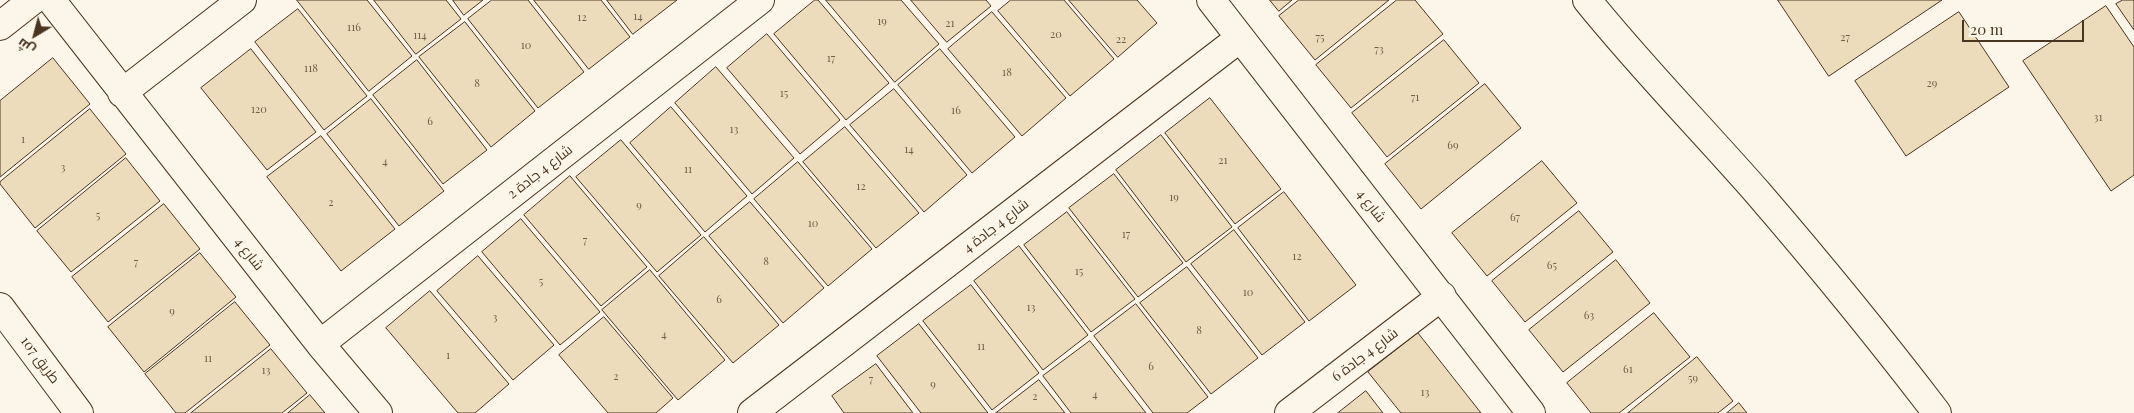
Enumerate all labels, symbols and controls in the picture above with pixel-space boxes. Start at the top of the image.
north arrow [10,10,60,60]
house number: 14 [633,10,643,24]
scale bar [1964,10,2086,42]
house number: 12 [577,11,587,25]
house number: 19 [877,15,887,29]
house number: 21 [945,17,955,31]
text: 20 m [1970,19,2003,39]
house number: 116 [347,21,361,35]
house number: 20 [1050,28,1062,42]
house number: 114 [413,29,427,43]
house number: 75 [1315,31,1325,45]
house number: 27 [1840,31,1850,45]
house number: 22 [1116,33,1126,47]
text: ش [13,34,39,60]
house number: 10 [521,39,531,53]
house number: 73 [1374,43,1384,57]
house number: 17 [827,52,835,66]
house number: 118 [304,62,318,76]
house number: 18 [1002,66,1012,80]
house number: 8 [474,77,480,91]
house number: 29 [1927,77,1937,91]
house number: 15 [780,87,788,101]
house number: 71 [1411,91,1419,105]
house number: 120 [251,103,267,117]
house number: 16 [951,104,961,118]
house number: 31 [2093,111,2103,125]
house number: 6 [427,115,433,129]
house number: 13 [730,123,738,137]
house number: 1 [21,133,25,147]
house number: 69 [1447,139,1459,153]
street label: شارع 4 جادة 2 [504,141,576,203]
house number: 14 [904,143,914,157]
house number: 21 [1218,154,1228,168]
house number: 4 [382,155,388,169]
house number: 3 [61,161,65,175]
house number: 11 [684,163,692,177]
house number: 12 [856,180,866,194]
street label: شارع 4 [1353,186,1389,226]
house number: 19 [1169,191,1179,205]
street label: شارع 4 جادة 4 [960,195,1032,257]
house number: 2 [328,196,334,210]
house number: 9 [636,199,642,213]
house number: 5 [96,209,100,223]
house number: 67 [1510,211,1520,225]
house number: 10 [808,217,818,231]
house number: 17 [1122,228,1130,242]
street label: شارع 4 [231,234,267,274]
house number: 7 [583,234,587,248]
house number: 12 [1292,250,1302,264]
house number: 8 [763,255,769,269]
house number: 7 [134,256,138,270]
house number: 65 [1547,259,1557,273]
house number: 15 [1075,265,1083,279]
house number: 5 [539,275,543,289]
house number: 10 [1243,286,1253,300]
house number: 6 [716,293,722,307]
house number: 13 [1027,301,1035,315]
house number: 9 [169,305,175,319]
house number: 63 [1584,309,1594,323]
house number: 3 [493,311,497,325]
house number: 8 [1196,324,1202,338]
street label: شارع 4 جادة 6 [1329,325,1401,385]
house number: 4 [661,328,667,342]
street label: طريق 107 [17,333,63,387]
house number: 11 [977,340,985,354]
house number: 1 [446,349,450,363]
house number: 11 [204,352,212,366]
house number: 6 [1148,360,1154,374]
house number: 61 [1623,363,1633,377]
house number: 13 [262,364,270,378]
house number: 2 [613,370,619,384]
house number: 59 [1688,372,1698,386]
house number: 7 [869,373,873,387]
house number: 9 [930,378,936,392]
house number: 13 [1421,386,1429,400]
house number: 4 [1092,388,1098,402]
house number: 2 [1032,390,1038,404]

